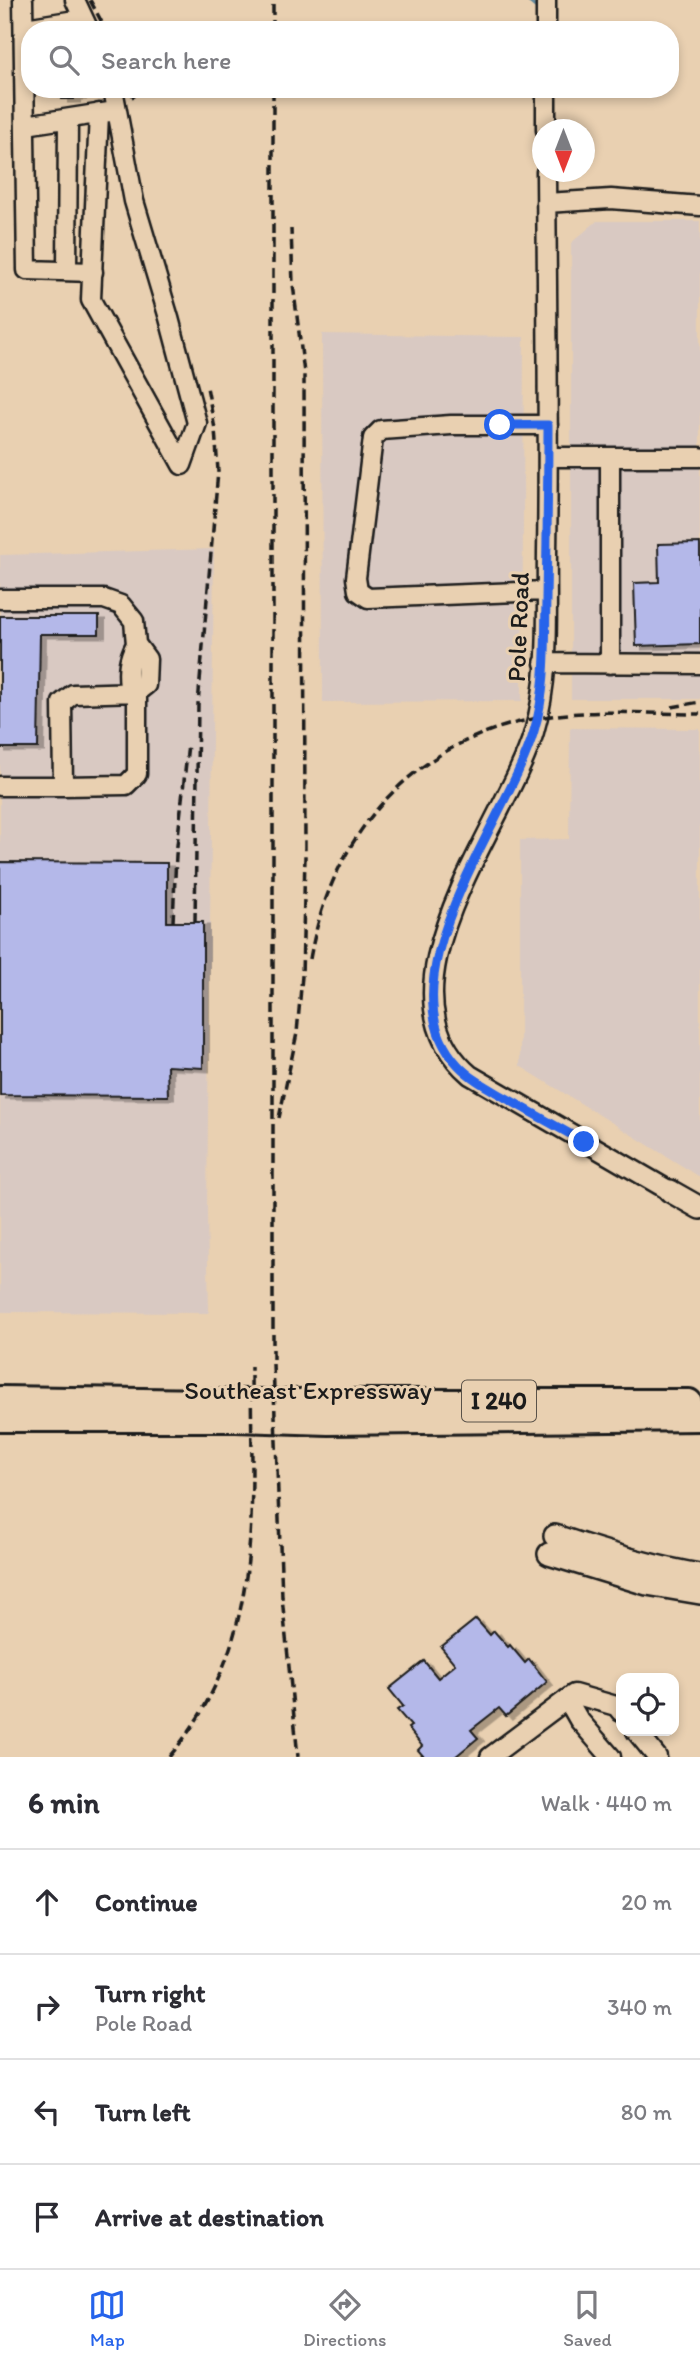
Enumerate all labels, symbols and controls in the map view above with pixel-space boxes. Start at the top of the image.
search box [21,21,679,98]
icon: search [45,41,83,79]
text: Search here [101,44,231,76]
north arrow [532,119,595,182]
route start [484,409,515,440]
street label: Pole Road [500,572,536,682]
route end [568,1126,599,1157]
street label: Southeast Expressway [184,1374,432,1406]
road number: I 240 [462,1380,536,1422]
map controls [616,1673,679,1736]
button: locate [616,1673,679,1736]
text: 6 min [28,1784,100,1821]
text: Walk · 440 m [541,1789,672,1817]
icon: ahead [28,1883,66,1921]
text: Continue [95,1886,198,1918]
text: 20 m [621,1888,672,1916]
text: Turn right [95,1977,206,2009]
icon: right [28,1988,66,2026]
text: 340 m [607,1993,672,2021]
text: Pole Road [95,2009,192,2037]
icon: left [28,2093,66,2131]
text: Turn left [95,2096,191,2128]
text: 80 m [621,2098,672,2126]
icon: arrive [28,2198,66,2236]
text: Arrive at destination [95,2201,324,2233]
tab: Map [88,2286,126,2351]
tab: Directions [303,2286,387,2351]
tab: Saved [563,2286,612,2351]

